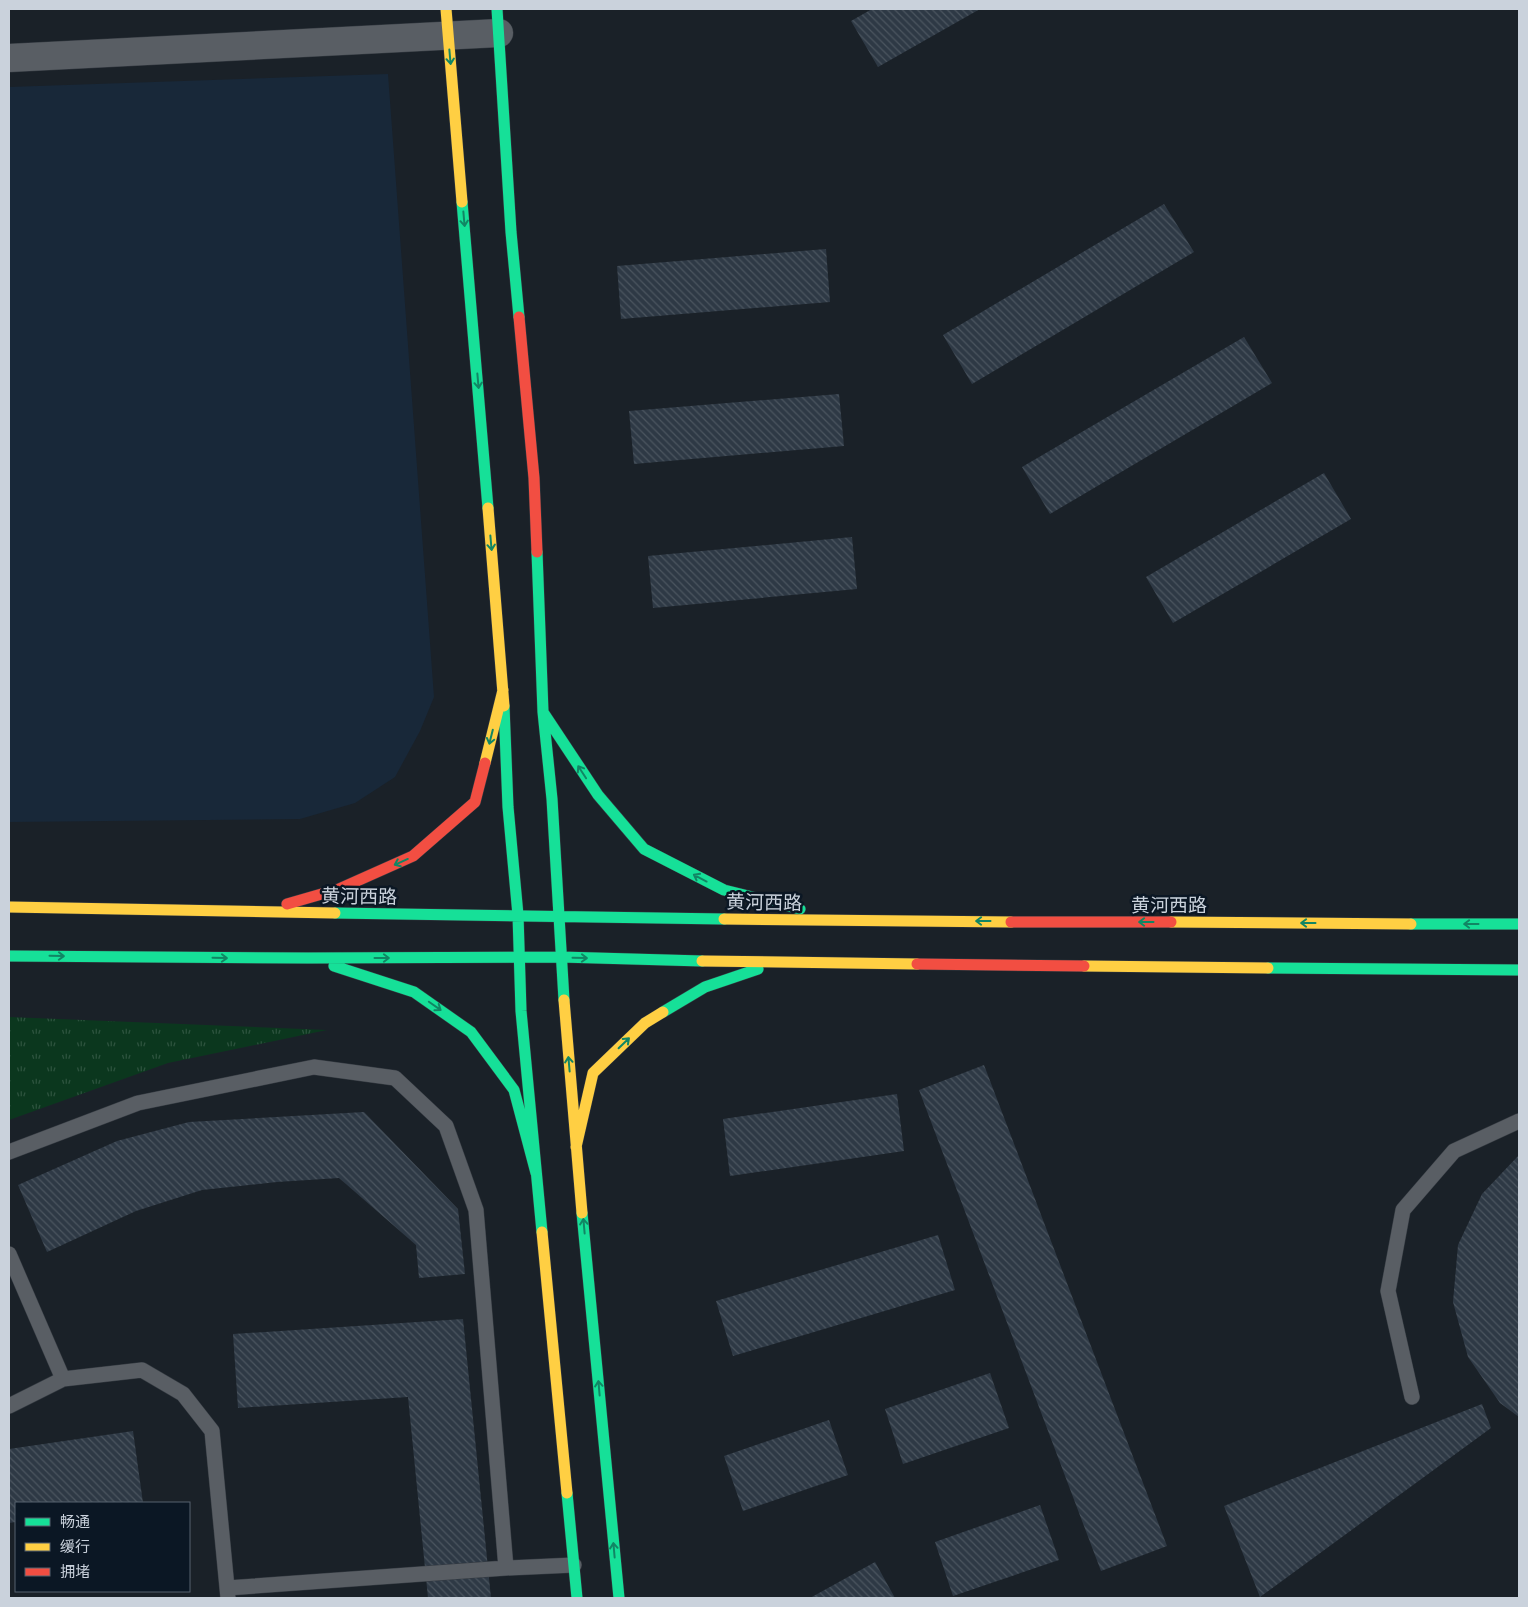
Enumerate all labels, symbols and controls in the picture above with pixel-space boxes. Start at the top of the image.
one-way arrow [445,49,455,65]
one-way arrow [459,211,468,227]
one-way arrow [473,373,482,389]
one-way arrow [486,535,496,551]
one-way arrow [486,729,495,745]
one-way arrow [577,765,587,779]
one-way arrow [394,857,409,867]
one-way arrow [693,873,708,883]
street label: 黄河西路 [321,882,397,913]
street label: 黄河西路 [726,888,802,919]
street label: 黄河西路 [1131,892,1207,921]
one-way arrow [975,916,992,926]
one-way arrow [1138,917,1154,927]
one-way arrow [1300,918,1316,928]
one-way arrow [1463,919,1479,929]
one-way arrow [49,951,65,961]
one-way arrow [212,953,228,963]
one-way arrow [374,953,390,963]
one-way arrow [572,953,588,963]
one-way arrow [428,1001,442,1011]
one-way arrow [617,1037,630,1049]
one-way arrow [565,1057,574,1073]
one-way arrow [579,1218,589,1234]
one-way arrow [594,1380,604,1396]
legend [15,1502,190,1592]
text: 畅通 [60,1511,90,1534]
text: 缓行 [60,1536,90,1559]
one-way arrow [609,1542,619,1558]
text: 拥堵 [60,1561,90,1584]

